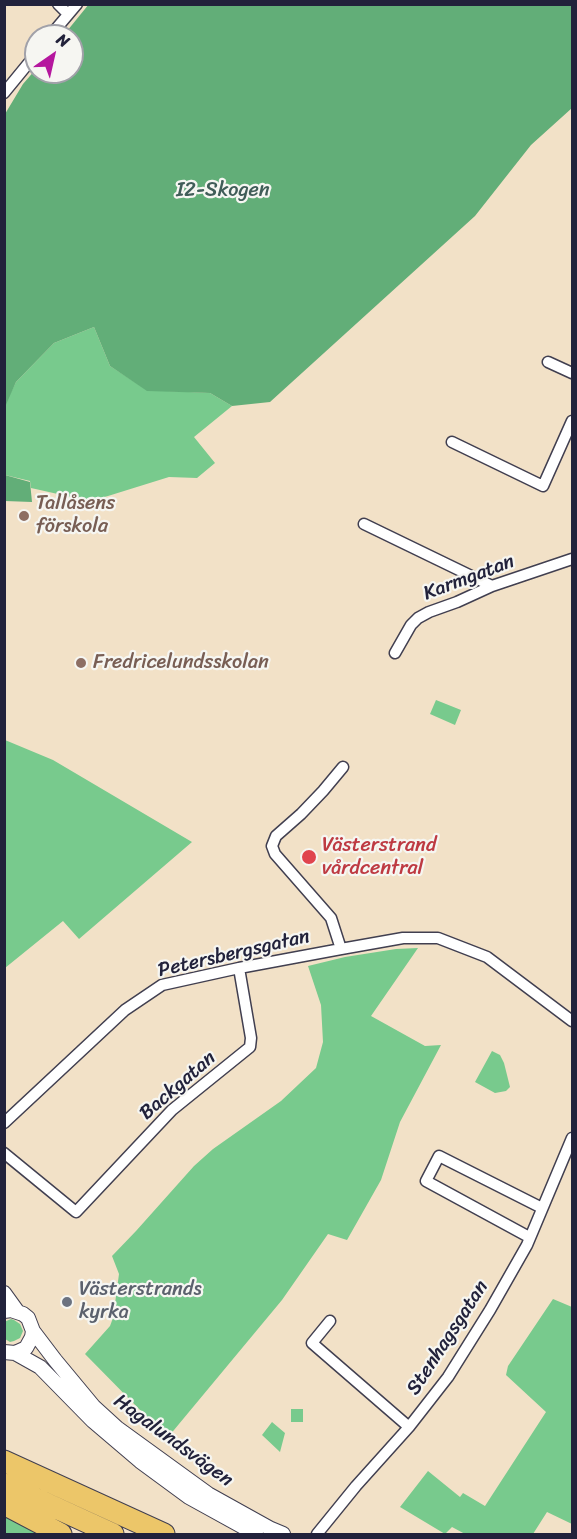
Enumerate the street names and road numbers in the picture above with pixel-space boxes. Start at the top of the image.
street label: Karmgatan [420,550,518,606]
street label: Petersbergsgatan [156,925,312,983]
street label: Backgatan [135,1046,221,1126]
street label: Stenhagsgatan [402,1276,494,1400]
street label: Hagalundsvägen [109,1390,237,1492]

